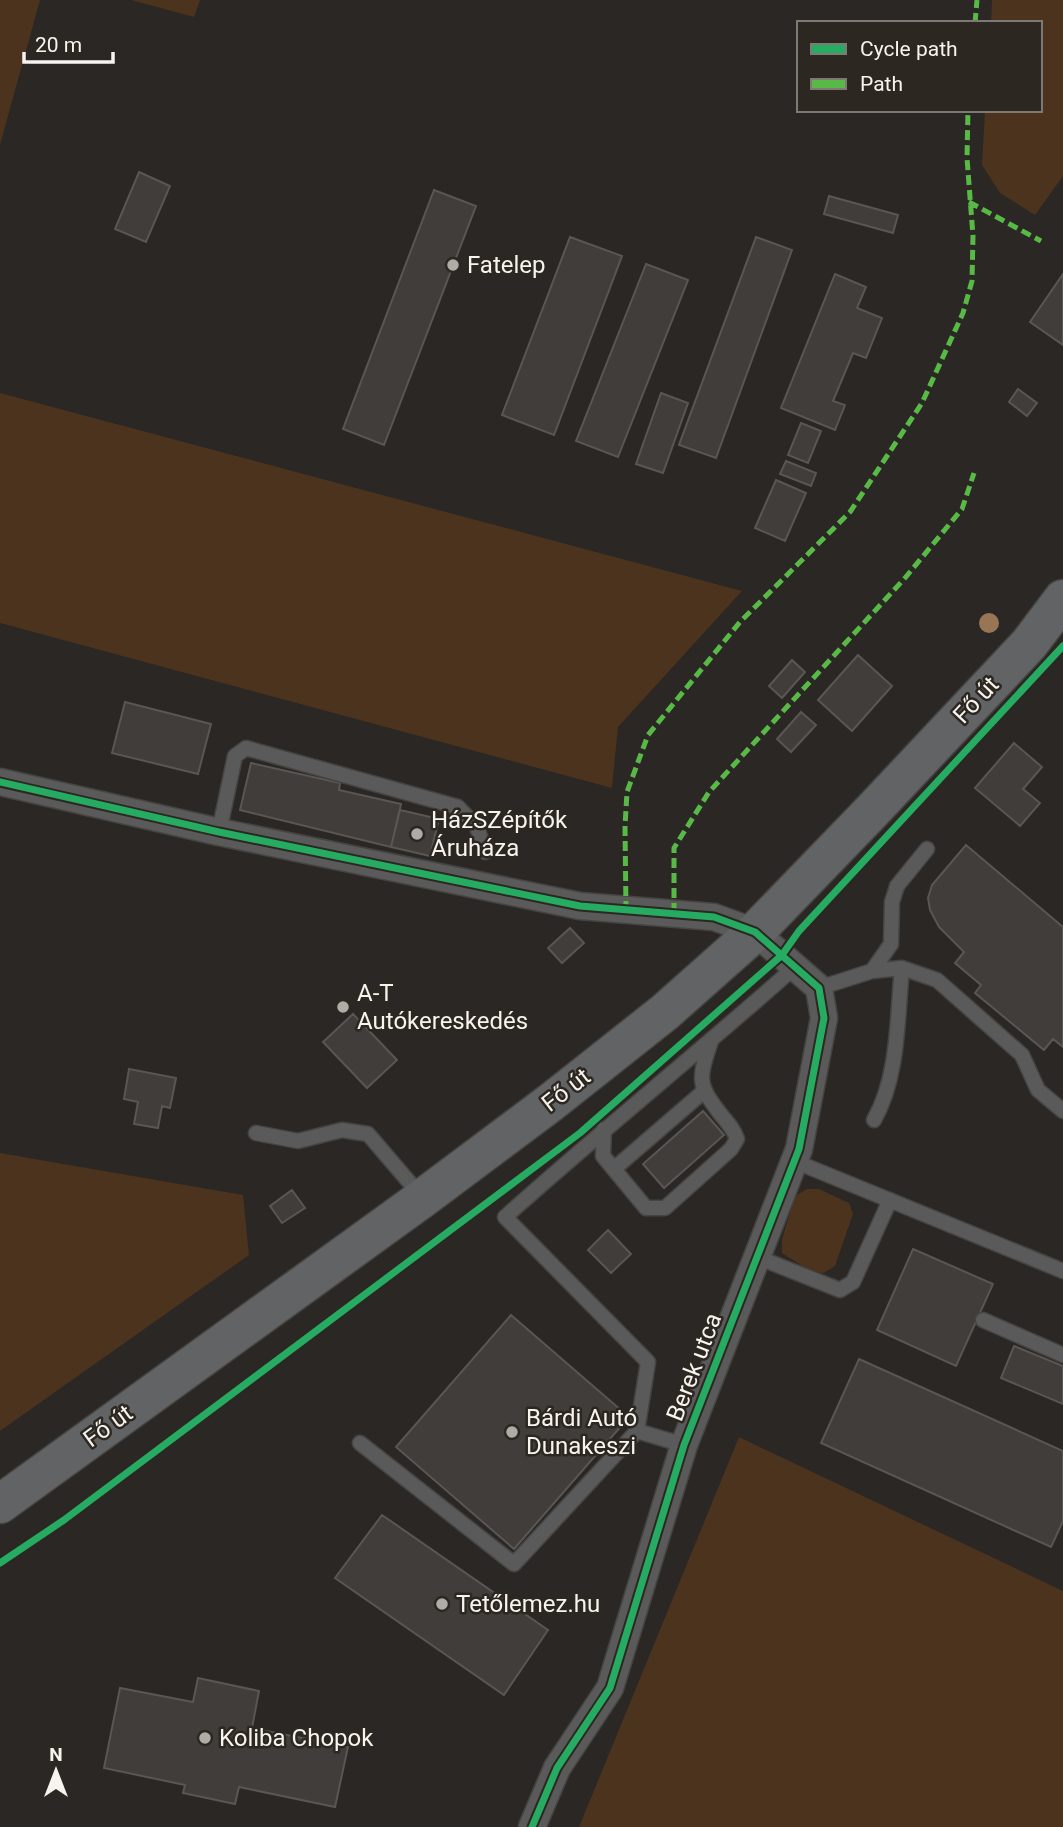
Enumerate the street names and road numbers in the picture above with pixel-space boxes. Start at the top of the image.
street label: Fő út [947,671,1005,729]
street label: Fő út [536,1062,596,1118]
street label: Berek utca [661,1309,727,1425]
street label: Fő út [78,1399,138,1453]

